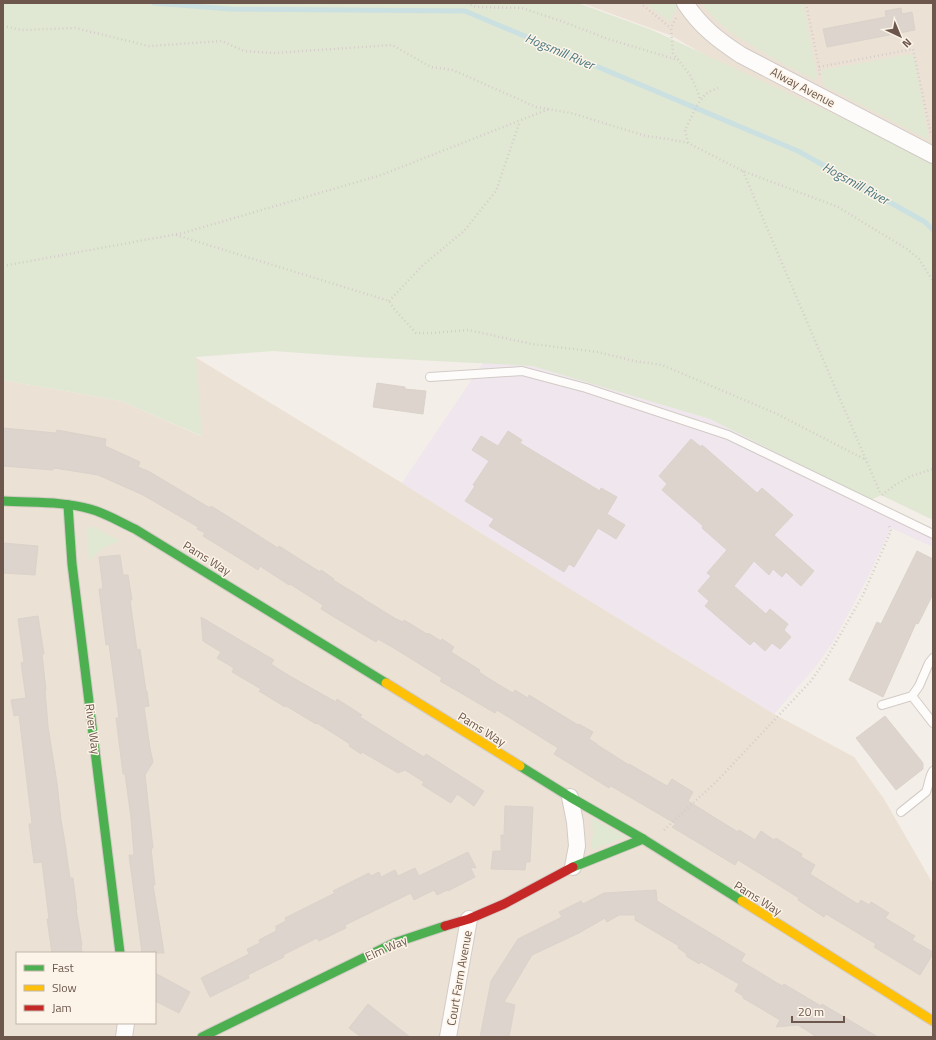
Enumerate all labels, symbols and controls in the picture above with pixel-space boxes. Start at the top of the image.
north arrow [880,16,920,56]
water label: Hogsmill River [522,27,599,75]
text: N [899,35,915,52]
street label: Alway Avenue [767,62,839,112]
water label: Hogsmill River [819,157,895,210]
street label: Pams Way [179,536,235,580]
street label: River Way [80,703,106,756]
street label: Pams Way [454,707,510,751]
street label: Pams Way [730,876,786,920]
street label: Court Farm Avenue [441,929,477,1027]
street label: Elm Way [362,930,410,966]
legend [16,952,156,1024]
text: Fast [52,958,75,977]
text: Slow [52,978,77,997]
text: Jam [52,998,72,1017]
scale bar [792,998,844,1024]
text: 20 m [798,1002,824,1021]

